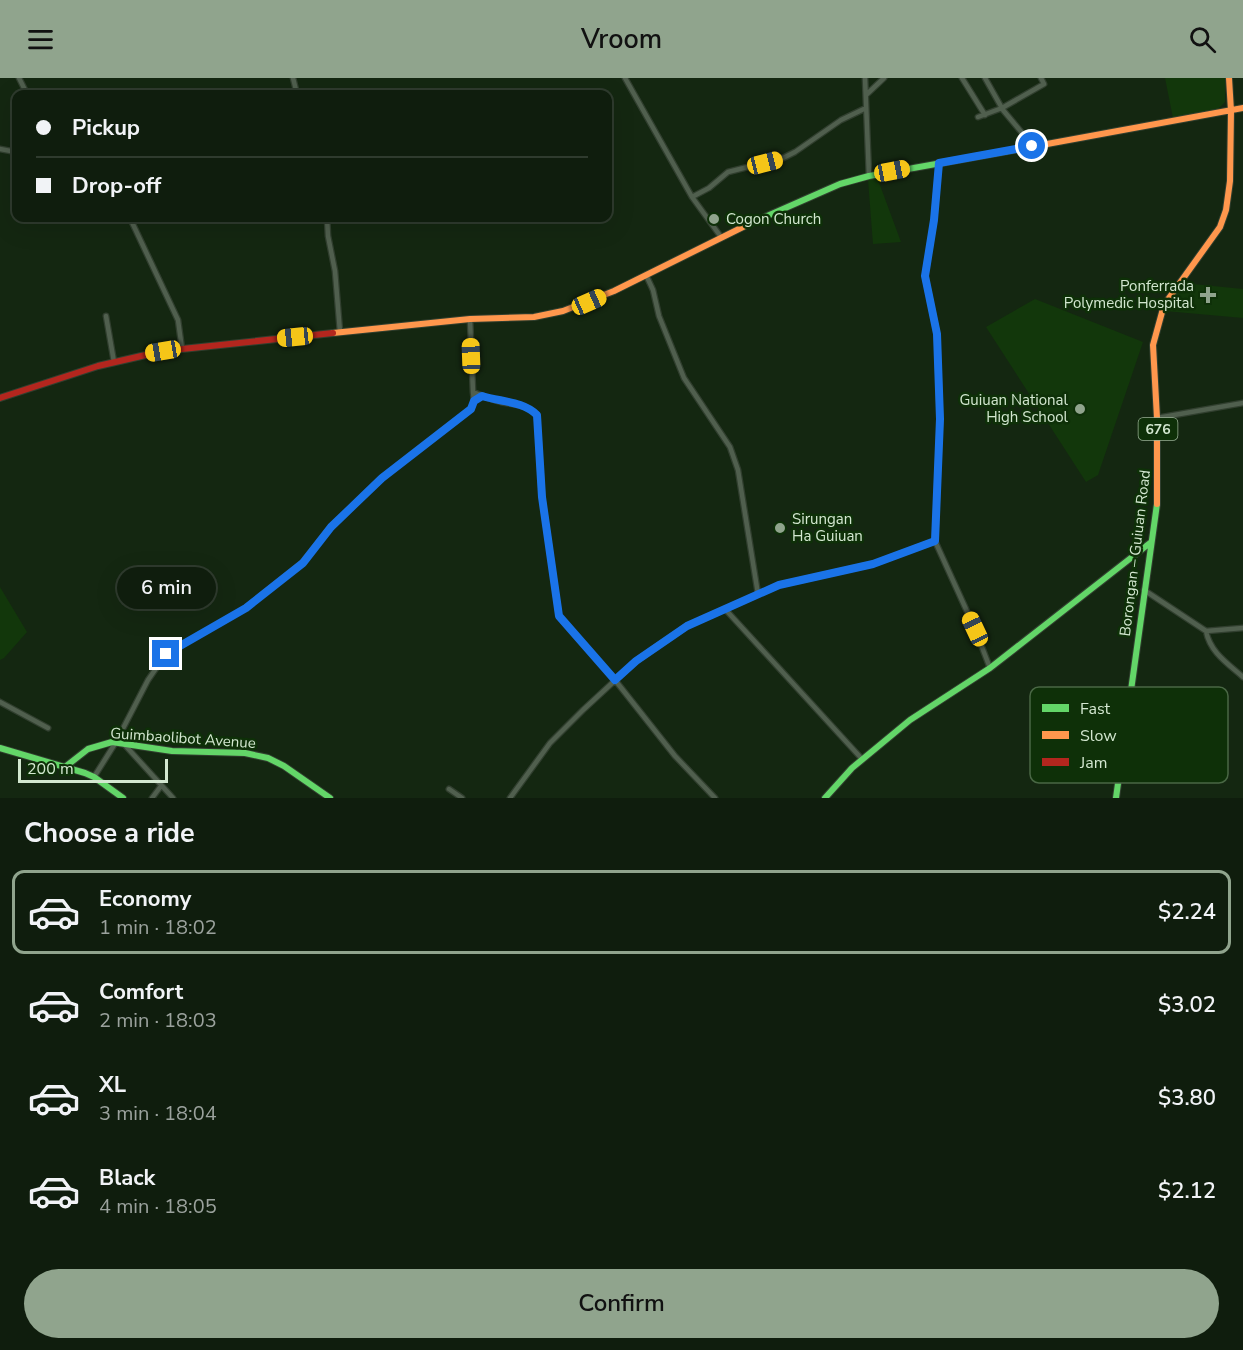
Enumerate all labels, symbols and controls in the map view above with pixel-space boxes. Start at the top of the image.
text: Vroom [581,21,662,58]
icon: menu [24,23,57,56]
icon: search [1186,23,1219,56]
text: Pickup [72,113,140,143]
route start [1018,132,1045,159]
car [745,150,785,176]
car [873,159,911,183]
text: Drop-off [72,171,161,201]
place label: Cogon Church [726,209,821,229]
marker: Cogon Church [707,212,721,226]
place label: Ponferrada Polymedic Hospital [1064,276,1195,313]
car [569,286,609,318]
marker: Ponferrada Polymedic Hospital [1199,286,1217,304]
car [276,326,314,348]
car [461,338,481,374]
car [144,339,182,363]
place label: Guiuan National High School [959,390,1069,427]
marker: Guiuan National High School [1073,402,1087,416]
road number: 676 [1138,418,1178,440]
street label: Borongan – Guiuan Road [1115,469,1155,637]
place label: Sirungan Ha Guiuan [792,509,863,546]
marker: Sirungan Ha Guiuan [773,521,787,535]
callout: 6 min [116,567,216,609]
text: 6 min [141,574,192,601]
car [959,609,991,649]
route end [152,640,179,667]
legend [1030,687,1228,783]
text: Fast [1080,698,1111,720]
street label: Guimbaolibot Avenue [110,723,256,753]
text: Slow [1080,725,1117,747]
text: Jam [1079,752,1107,774]
scale bar [18,756,168,784]
text: 200 m [27,758,74,780]
text: Choose a ride [24,815,195,852]
text: Economy [99,884,191,914]
icon: car [27,885,81,939]
text: $2.24 [1158,897,1216,927]
text: 1 min · 18:02 [99,914,217,941]
text: Comfort [99,977,183,1007]
icon: car [27,978,81,1032]
text: $3.02 [1158,990,1216,1020]
text: 2 min · 18:03 [99,1007,217,1034]
text: XL [99,1070,126,1100]
icon: car [27,1071,81,1125]
text: $3.80 [1158,1083,1216,1113]
text: 3 min · 18:04 [99,1100,217,1127]
text: Black [99,1163,155,1193]
icon: car [27,1164,81,1218]
text: $2.12 [1158,1176,1216,1206]
text: 4 min · 18:05 [99,1193,217,1220]
button: Confirm [24,1269,1219,1338]

